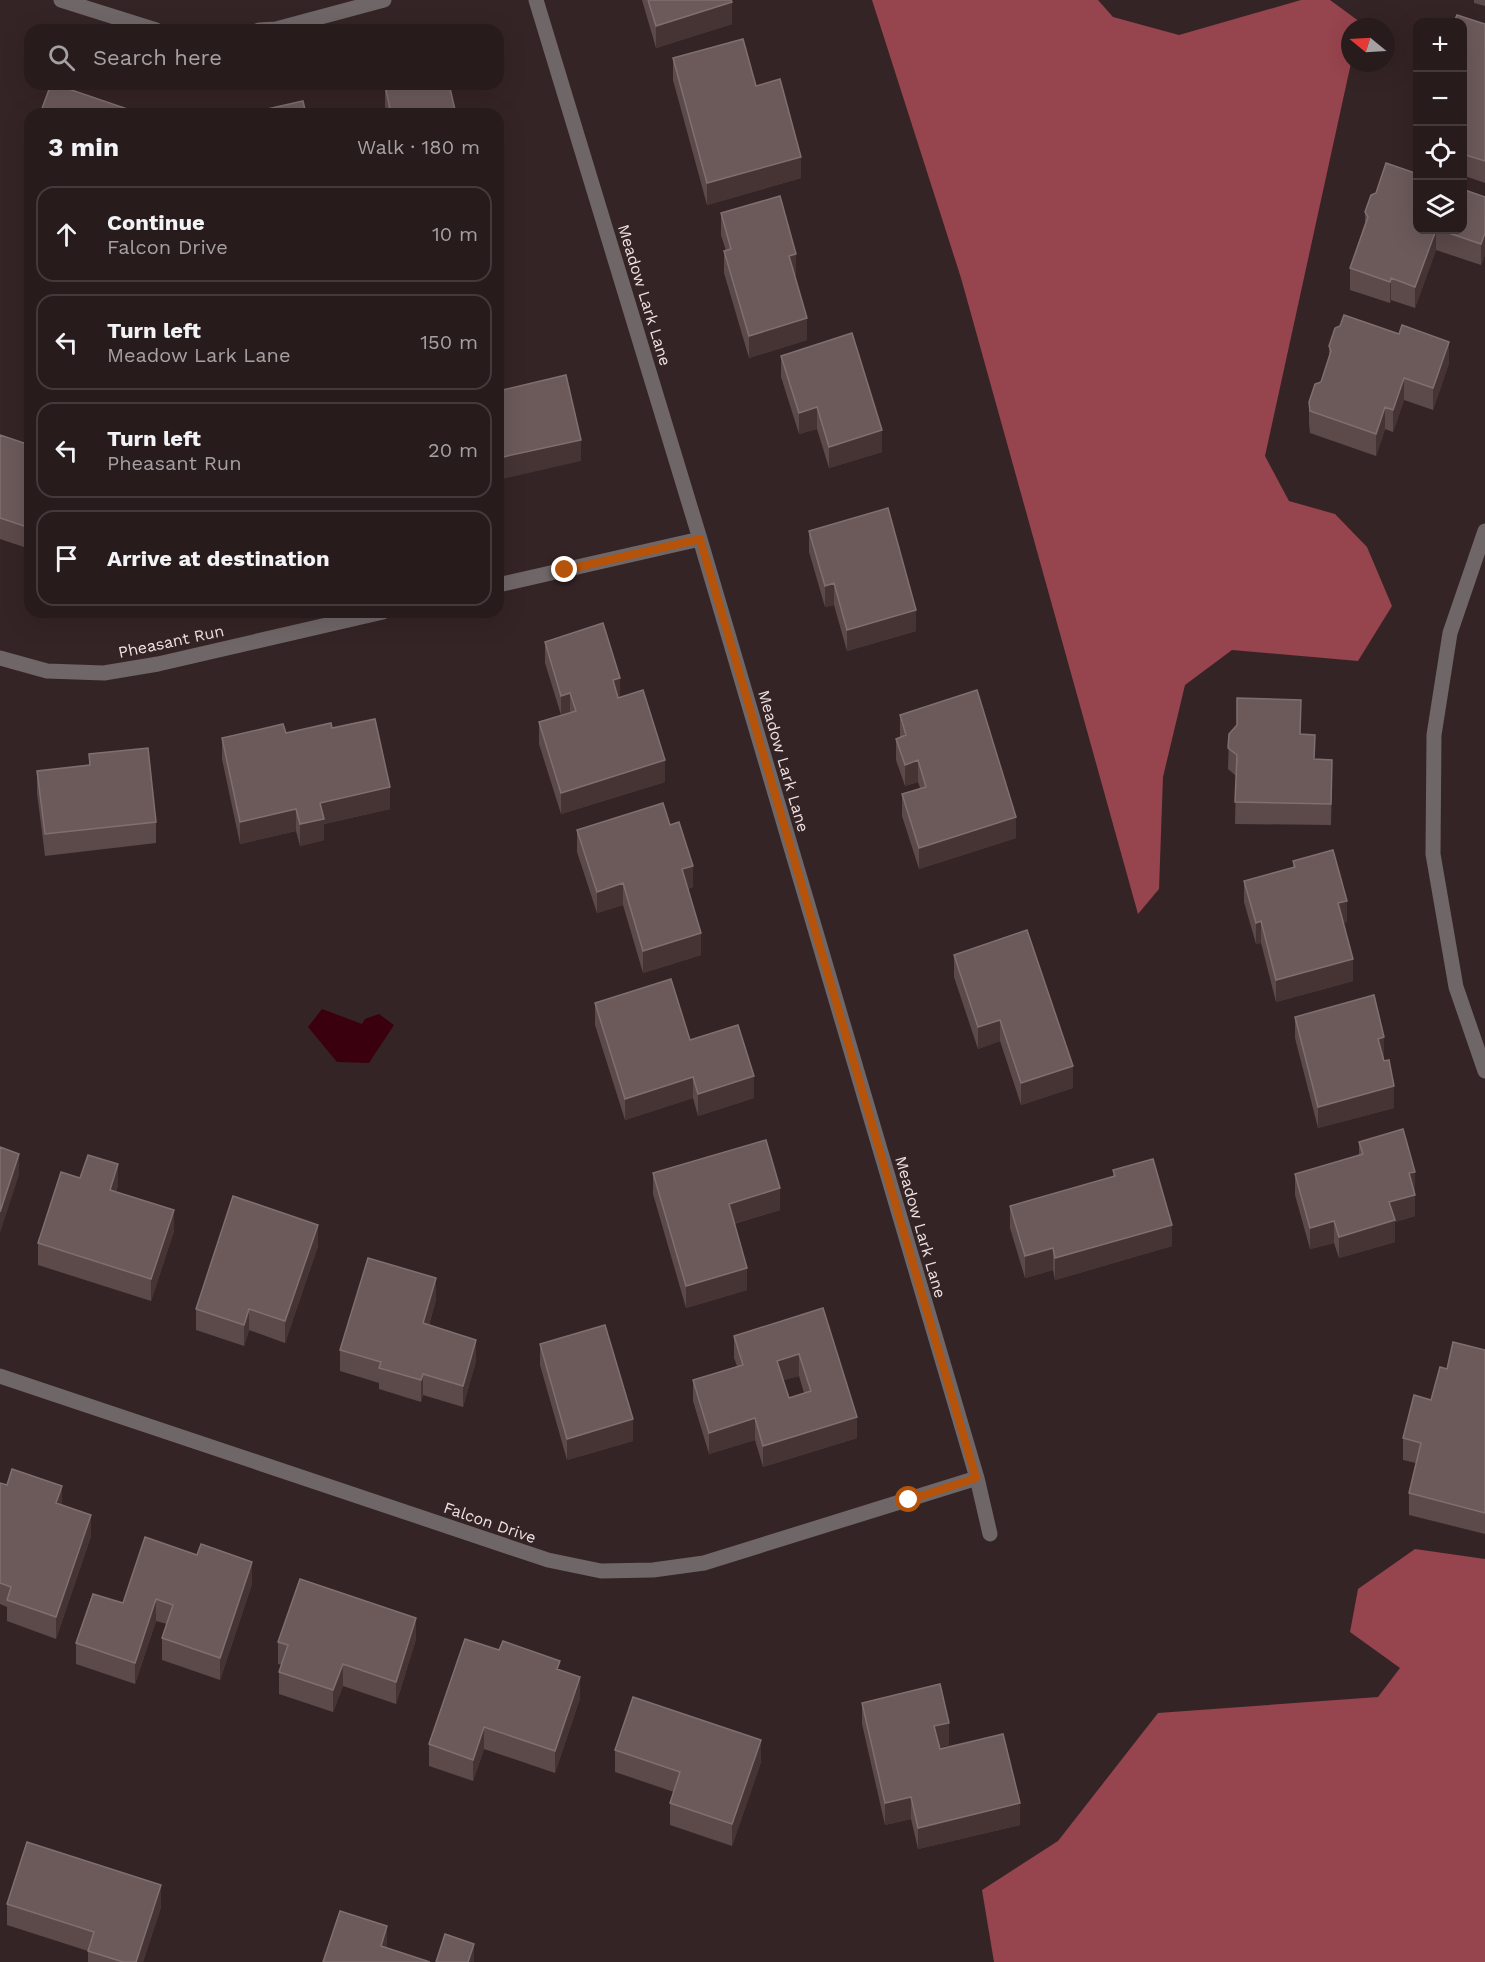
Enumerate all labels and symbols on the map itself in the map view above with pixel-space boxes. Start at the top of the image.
north arrow [1341,18,1395,72]
street label: Meadow Lark Lane [614,222,675,368]
route end [551,556,577,582]
street label: Pheasant Run [116,621,226,662]
street label: Meadow Lark Lane [754,688,813,834]
street label: Meadow Lark Lane [891,1154,950,1300]
route start [895,1486,921,1512]
street label: Falcon Drive [441,1498,539,1547]

